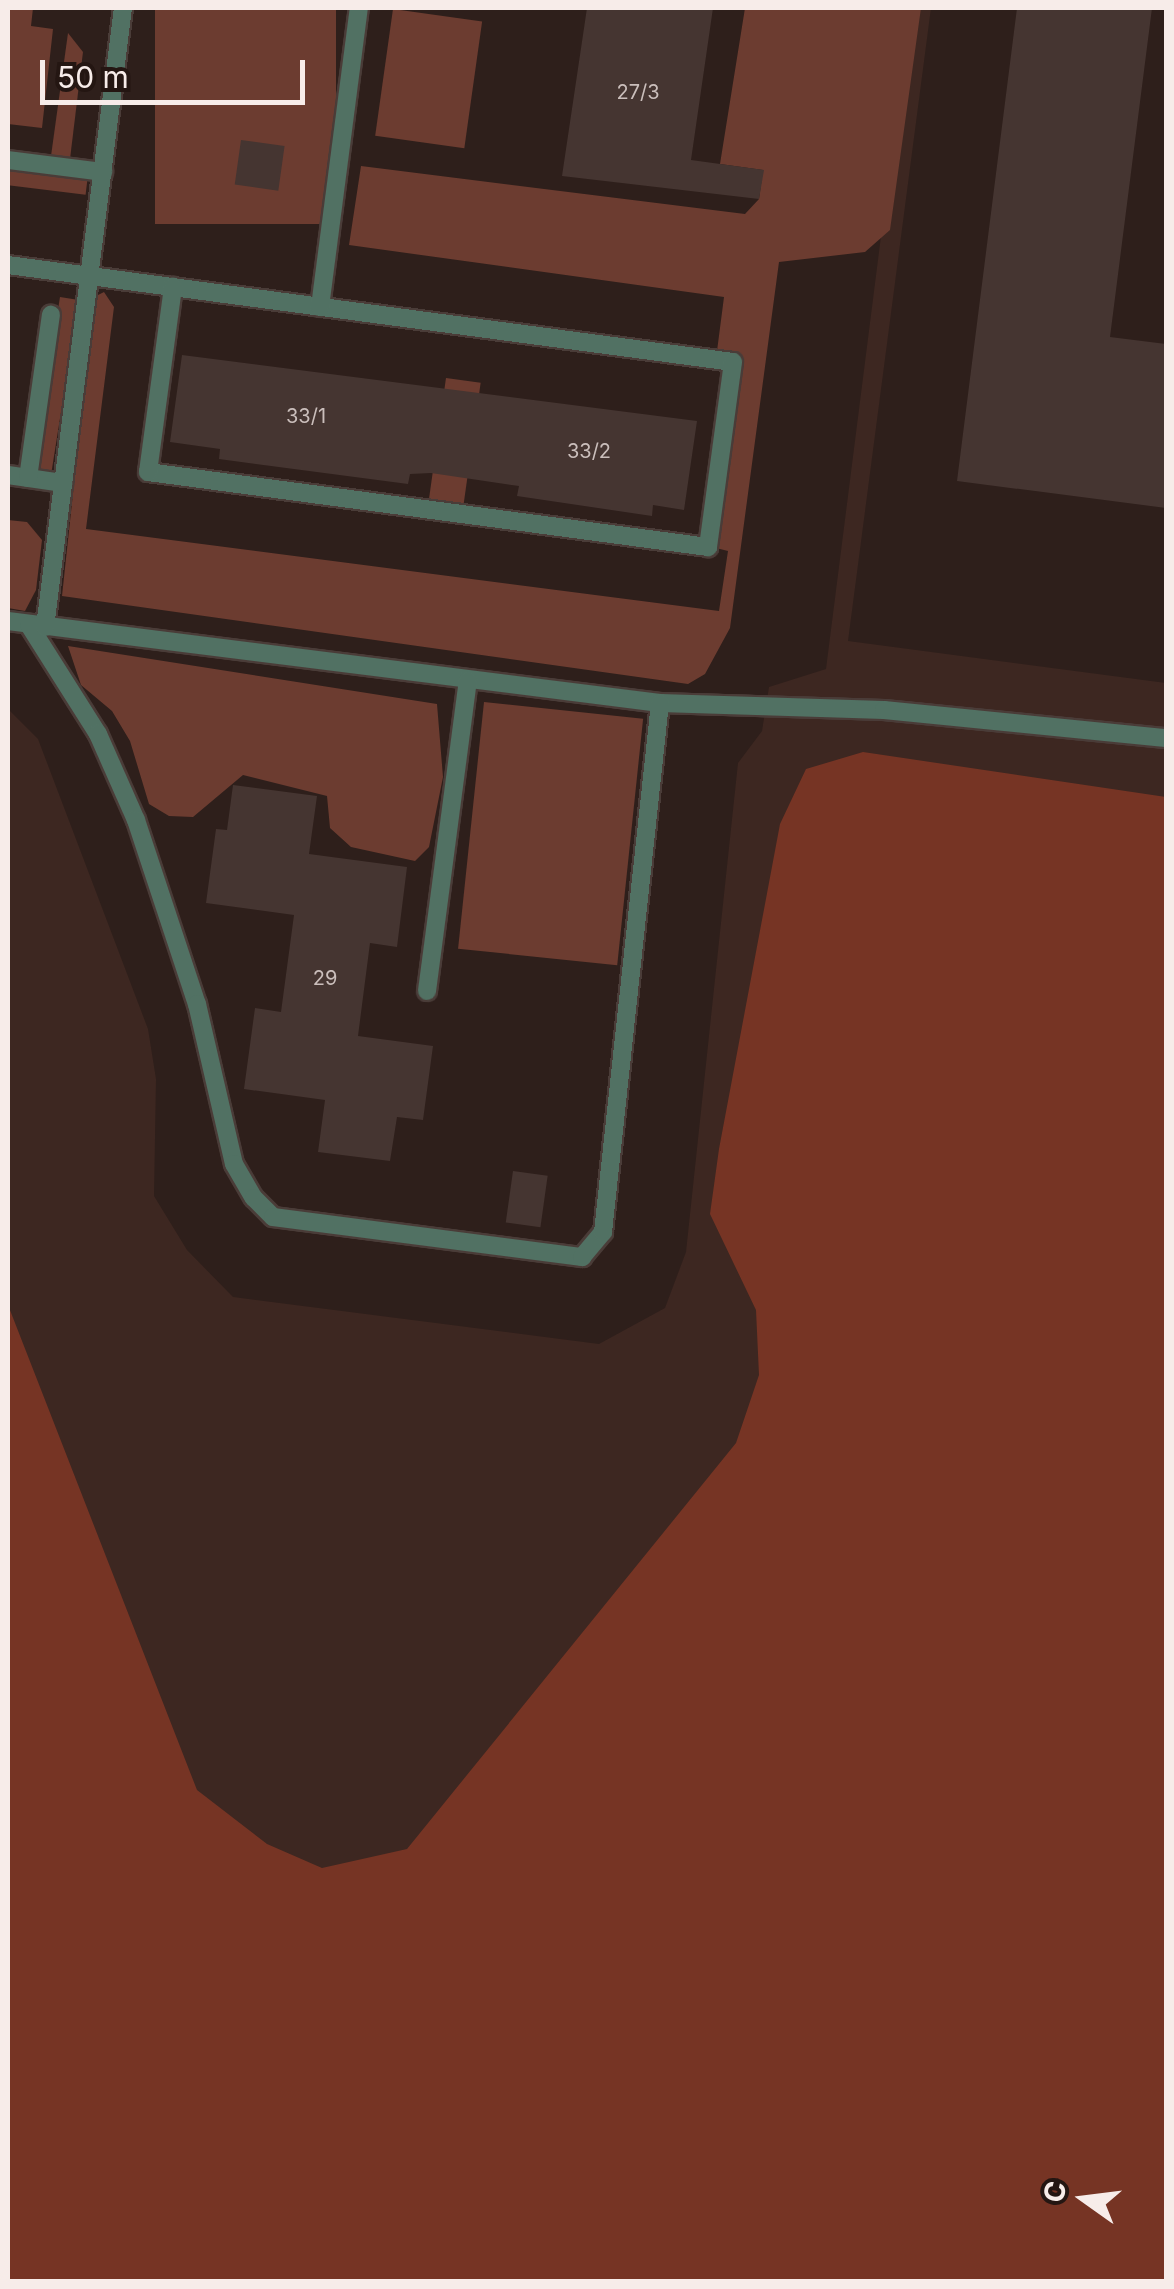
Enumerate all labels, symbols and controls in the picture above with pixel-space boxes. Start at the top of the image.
scale bar [45,40,310,102]
text: 50 m [57,59,129,95]
house number: 27/3 [616,80,660,104]
house number: 33/1 [286,404,326,428]
house number: 33/2 [567,439,611,463]
house number: 29 [313,966,337,990]
north arrow [1034,2149,1134,2249]
text: С [1036,2178,1074,2206]

